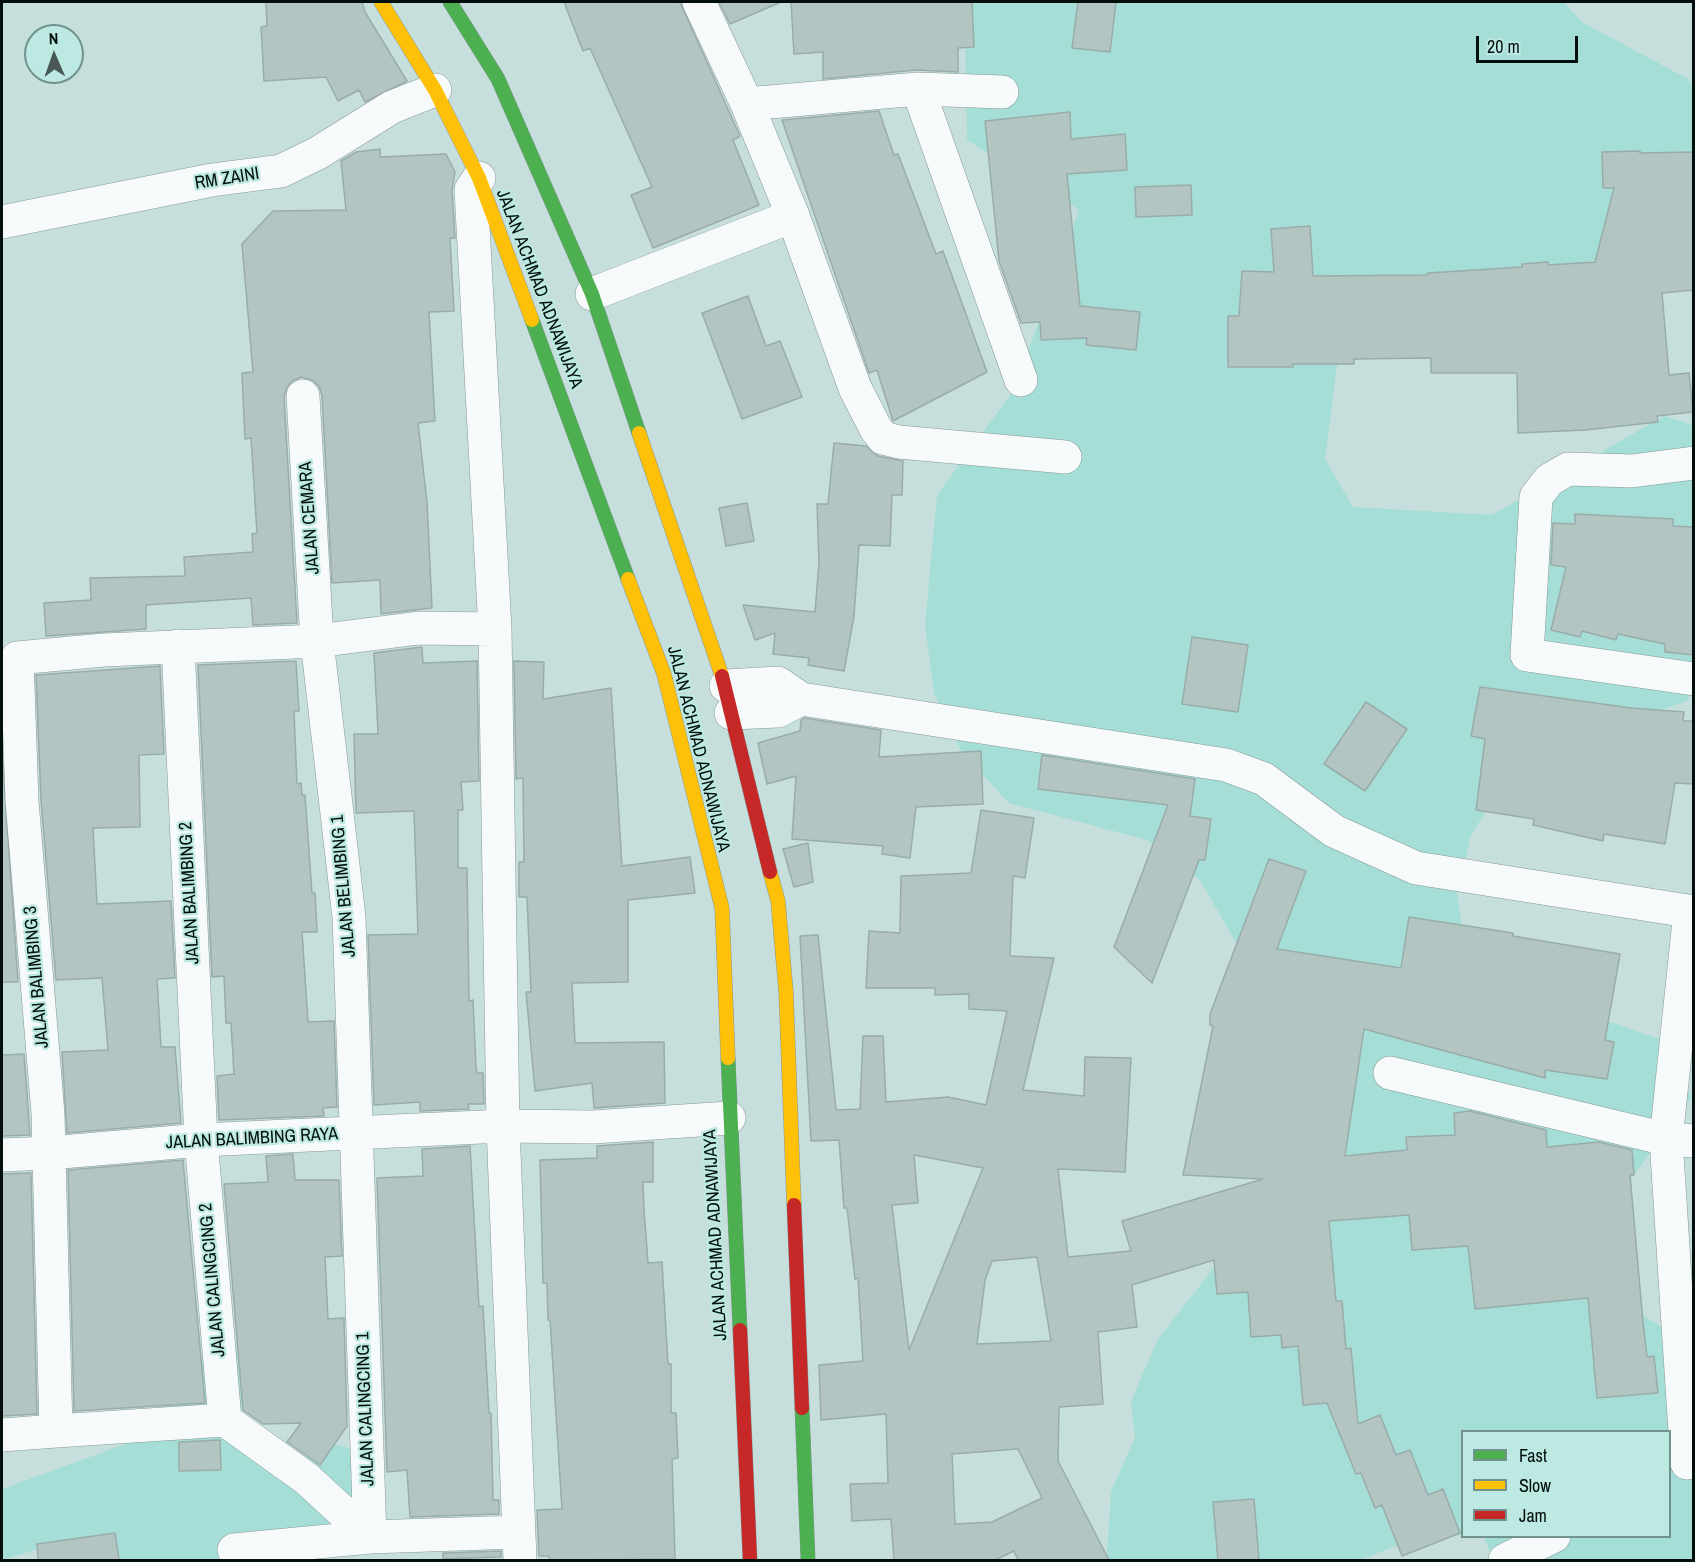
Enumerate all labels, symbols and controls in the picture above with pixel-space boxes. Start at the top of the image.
north arrow [24,24,84,84]
scale bar [1479,24,1581,62]
text: N [48,27,59,49]
text: 20 m [1487,34,1520,59]
street label: RM ZAINI [193,163,261,195]
street label: JALAN ACHMAD ADNAWIJAYA [491,186,587,392]
street label: JALAN CEMARA [295,461,325,575]
street label: JALAN ACHMAD ADNAWIJAYA [662,644,734,854]
street label: JALAN BELIMBING 1 [327,814,361,958]
street label: JALAN BALIMBING 2 [175,821,205,965]
street label: JALAN BALIMBING 3 [20,905,54,1049]
street label: JALAN BALIMBING RAYA [165,1124,339,1154]
street label: JALAN ACHMAD ADNAWIJAYA [700,1129,732,1341]
street label: JALAN CALINGCING 2 [196,1202,230,1358]
street label: JALAN CALINGCING 1 [353,1332,379,1486]
legend [1461,1430,1671,1538]
text: Fast [1519,1443,1547,1468]
text: Slow [1519,1473,1551,1498]
text: Jam [1519,1503,1547,1528]

